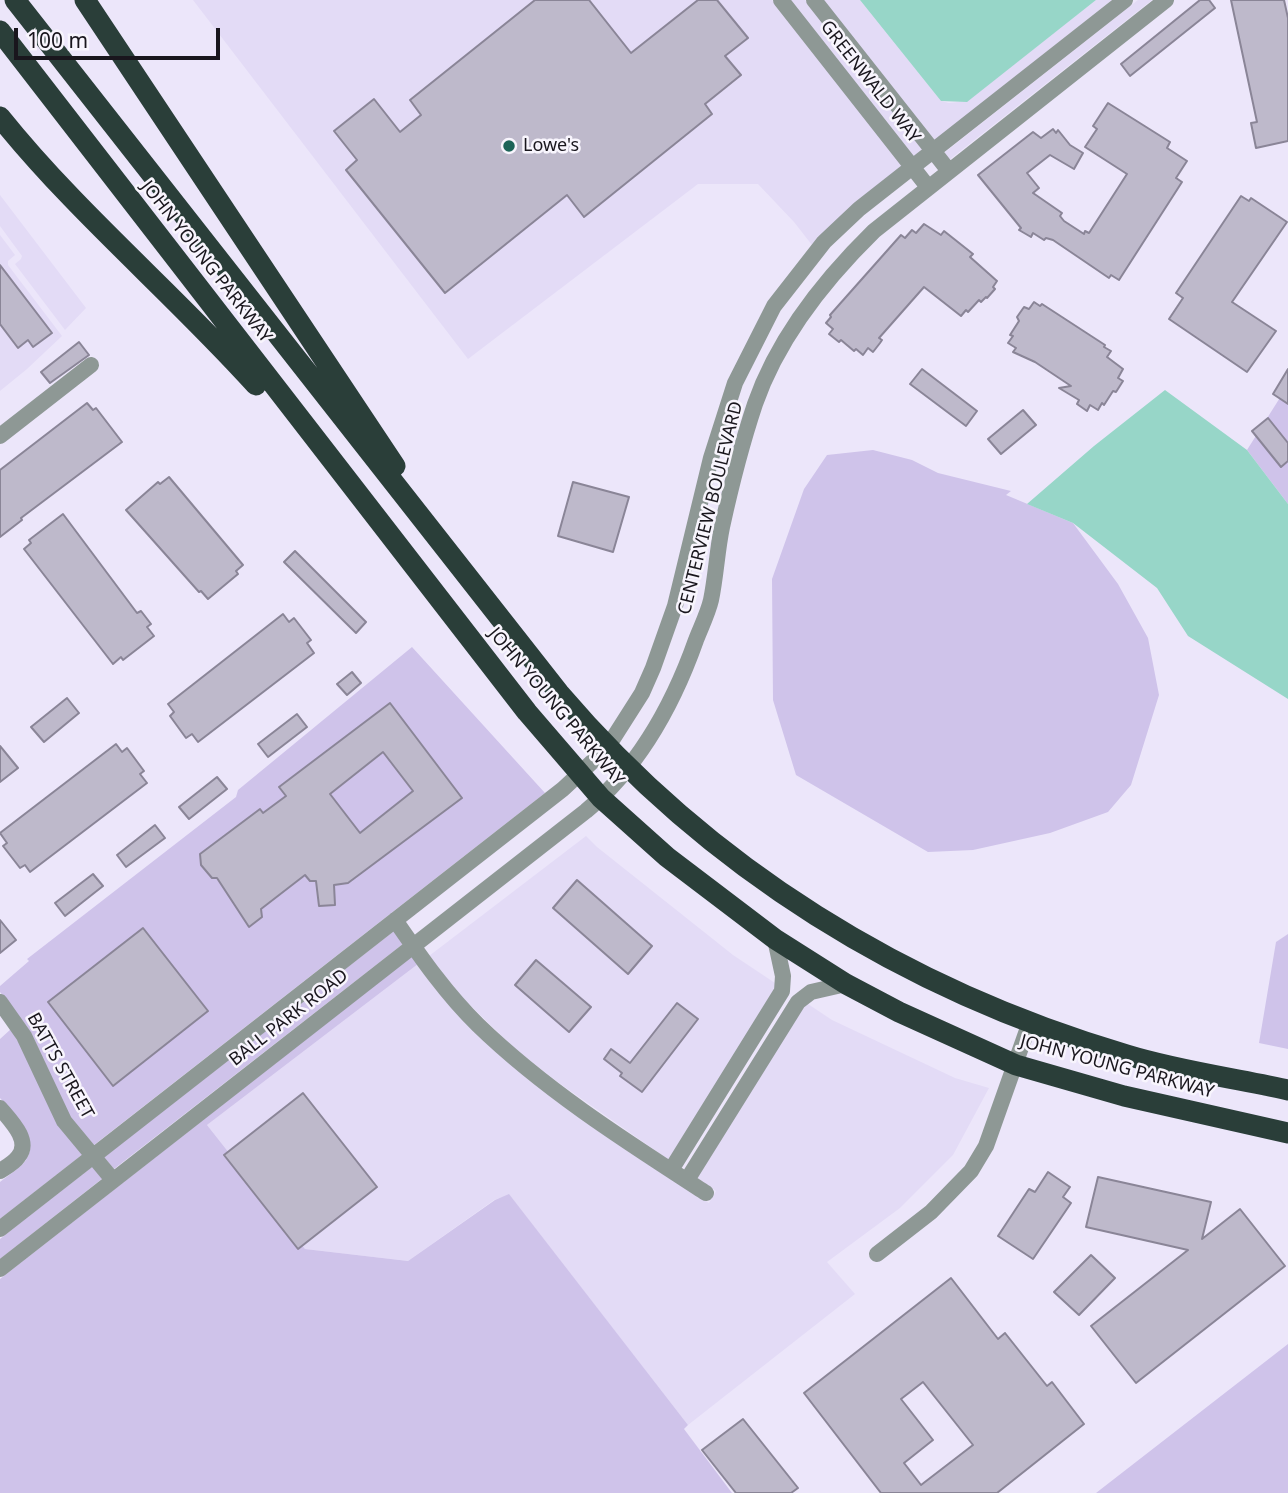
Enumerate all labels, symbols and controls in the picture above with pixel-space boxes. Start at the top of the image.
scale bar [18,14,224,58]
street label: GREENWALD WAY [815,16,925,148]
text: 100 m [27,26,88,54]
place label: Lowe's [523,135,579,157]
marker: Lowe's [501,138,517,154]
street label: JOHN YOUNG PARKWAY [136,177,276,347]
street label: CENTERVIEW BOULEVARD [674,399,748,617]
street label: JOHN YOUNG PARKWAY [484,624,628,790]
street label: BALL PARK ROAD [225,965,353,1071]
street label: BATTS STREET [22,1009,98,1123]
street label: JOHN YOUNG PARKWAY [1018,1031,1216,1103]

